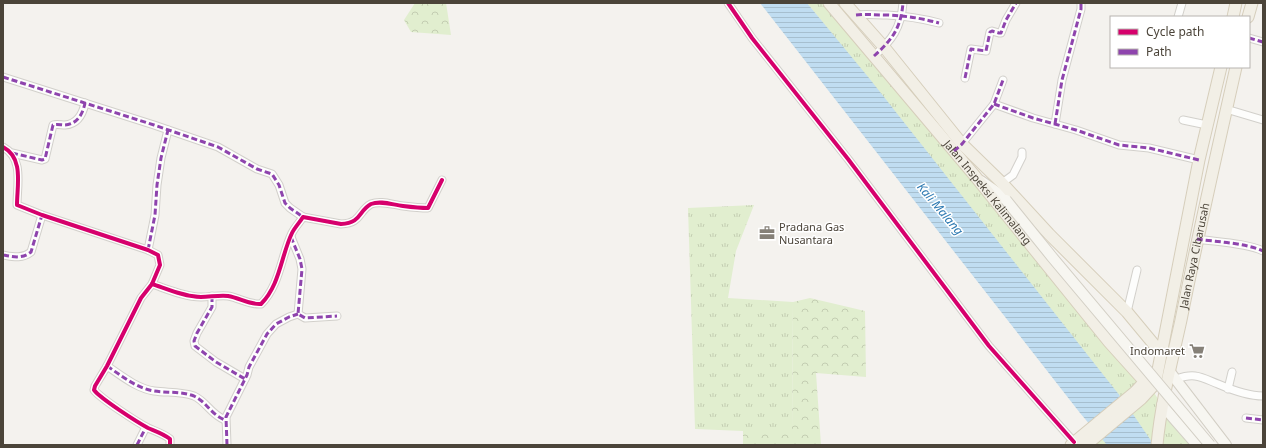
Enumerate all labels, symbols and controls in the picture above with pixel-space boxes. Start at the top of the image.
legend [1110,16,1250,68]
text: Cycle path [1146,23,1204,40]
text: Path [1146,43,1172,60]
street label: Jalan Inspeksi Kalimalang [940,136,1035,248]
water label: Kali Malang [913,179,967,239]
street label: Jalan Raya Cibarusah [1175,201,1212,311]
place label: Pradana Gas Nusantara [779,219,844,247]
office icon: Pradana Gas Nusantara [758,224,776,242]
supermarket icon: Indomaret [1188,342,1206,360]
place label: Indomaret [1130,343,1185,358]

